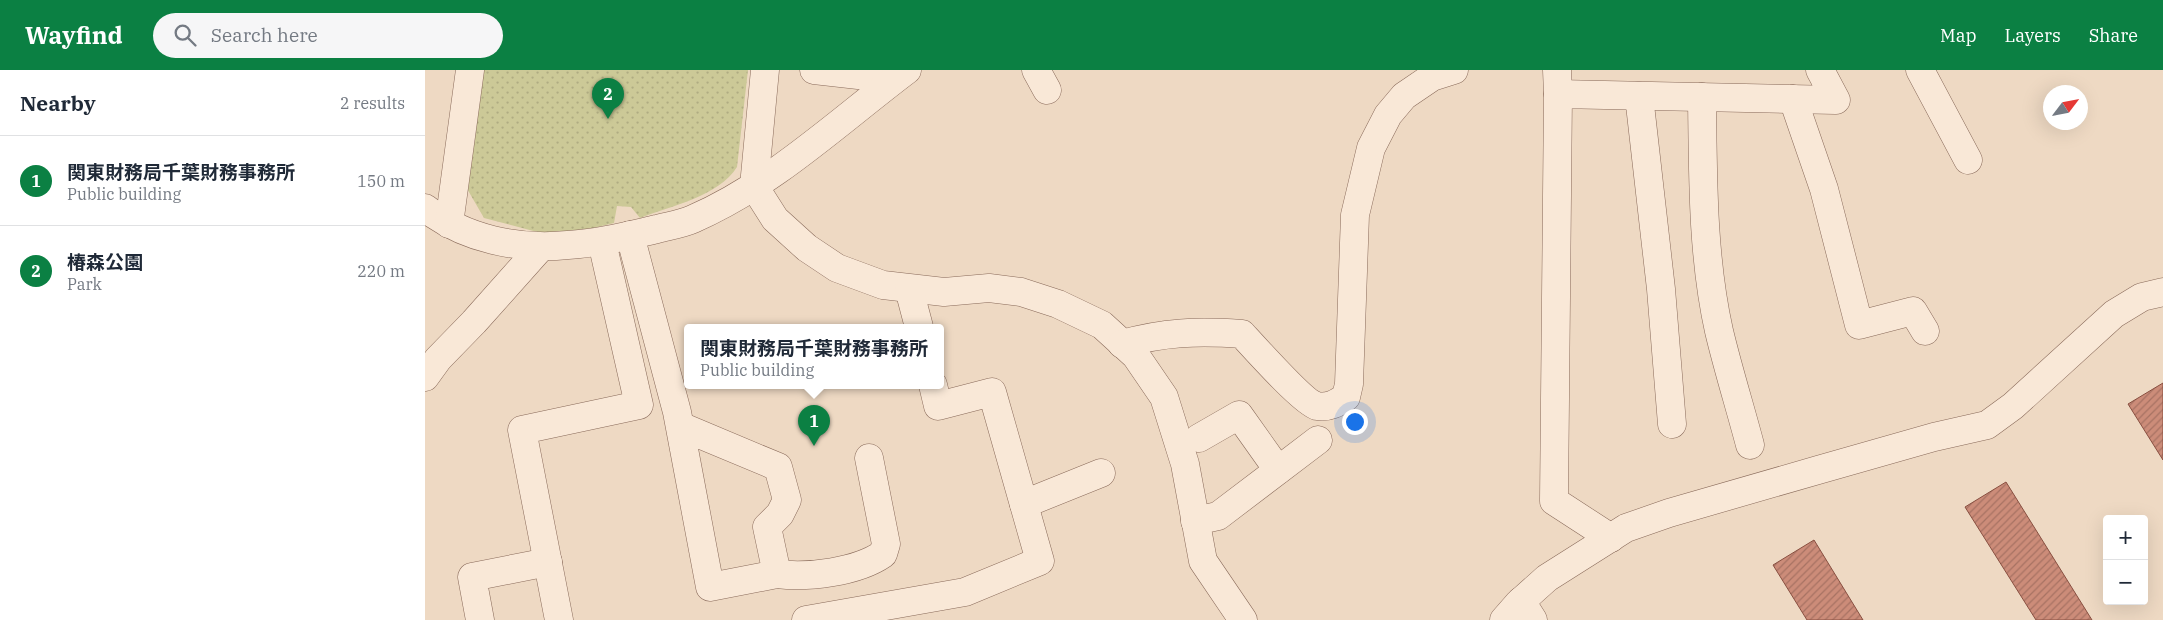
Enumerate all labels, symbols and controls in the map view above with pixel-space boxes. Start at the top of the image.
search box [153,13,503,58]
text: Wayfind [25,19,123,51]
icon: search [171,21,199,49]
text: Search here [211,23,318,47]
text: Map [1940,24,1977,47]
text: Layers [2005,24,2061,47]
text: Share [2089,24,2138,47]
pin: 2 [592,78,624,119]
north arrow [2043,85,2088,130]
text: Nearby [20,89,96,117]
text: 2 results [340,93,405,113]
text: 関東財務局千葉財務事務所 [67,160,295,184]
text: 1 [31,171,41,191]
text: 150 m [357,171,405,191]
text: Public building [67,184,181,204]
text: 椿森公園 [67,250,143,274]
text: 2 [31,261,41,281]
text: 220 m [357,261,405,281]
text: Park [67,274,102,294]
popup [684,324,944,389]
text: 関東財務局千葉財務事務所 [700,336,928,360]
text: Public building [700,360,814,380]
pin: 1 [798,405,830,446]
your location [1342,409,1368,435]
map controls [2103,515,2148,605]
button: + [2103,515,2148,560]
button: − [2103,560,2148,605]

